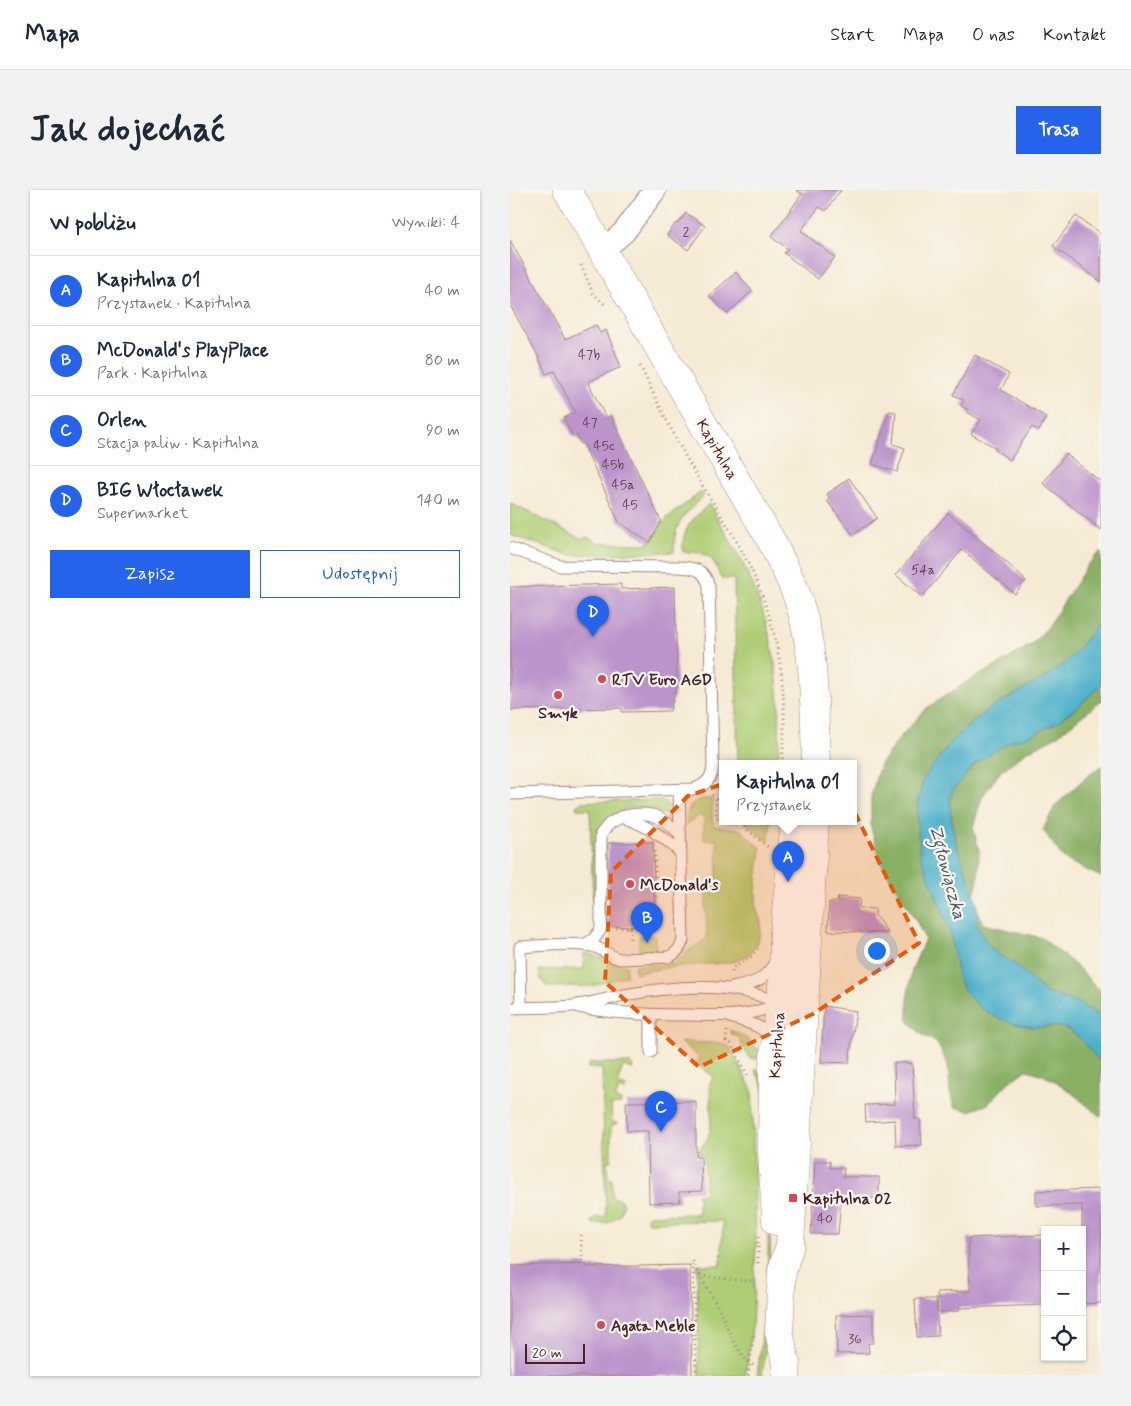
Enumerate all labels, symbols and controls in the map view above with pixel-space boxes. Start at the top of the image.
text: Mapa [25,19,80,50]
text: Start [830,23,875,47]
text: Mapa [903,23,944,47]
text: O nas [972,23,1015,47]
text: Kontakt [1043,23,1106,47]
button: Trasa [1016,106,1101,154]
text: Jak dojechać [30,107,225,153]
text: W pobliżu [50,209,136,237]
text: Wyniki: 4 [391,212,460,233]
house number: 2 [683,223,690,241]
text: Kapitulna 01 [97,268,200,293]
text: A [61,280,71,301]
text: 40 m [424,280,460,301]
text: Przystanek · Kapitulna [97,293,251,314]
text: McDonald's PlayPlace [97,338,269,363]
house number: 47b [578,346,600,364]
text: B [61,350,71,371]
text: 80 m [425,350,460,371]
text: Park · Kapitulna [97,363,208,384]
text: Orlen [97,408,147,433]
house number: 47 [582,414,598,432]
street label: Kapitulna [691,416,743,484]
text: C [60,420,72,441]
text: 90 m [426,420,460,441]
text: Stacja paliw · Kapitulna [97,433,259,454]
house number: 45c [593,437,615,455]
house number: 45b [602,456,624,474]
house number: 45a [612,476,634,494]
text: BIG Włocławek [97,478,223,503]
text: D [60,490,72,511]
text: 140 m [416,490,460,511]
house number: 45 [622,496,638,514]
text: Supermarket [97,503,188,524]
button: Zapisz [50,550,250,598]
button: Udostępnij [260,550,460,598]
house number: 54a [911,561,935,579]
pin: D [577,596,609,637]
place label: RTV Euro AGD [612,670,712,691]
marker: RTV Euro AGD [596,673,608,685]
marker: Smyk [552,689,564,701]
place label: Smyk [538,703,578,724]
popup [719,760,857,825]
text: Kapitulna 01 [736,770,840,795]
text: Przystanek [736,795,811,816]
water label: Zgłowiączka [921,823,971,923]
pin: A [772,841,804,882]
place label: McDonald's [640,875,719,896]
marker: McDonald's [624,878,636,890]
pin: B [631,902,663,943]
your location [864,938,890,964]
street label: Kapitulna [765,1011,790,1079]
pin: C [645,1091,677,1132]
place label: Kapitulna 02 [803,1189,892,1210]
marker: Kapitulna 02 [787,1192,799,1204]
house number: 40 [817,1210,833,1228]
map controls [1041,1226,1086,1361]
button: + [1041,1226,1086,1271]
button: − [1041,1271,1086,1316]
place label: Agata Meble [611,1316,696,1338]
button: locate [1041,1316,1086,1361]
marker: Agata Meble [595,1319,607,1331]
house number: 36 [848,1330,862,1348]
scale bar [525,1341,585,1364]
text: 20 m [532,1344,562,1362]

